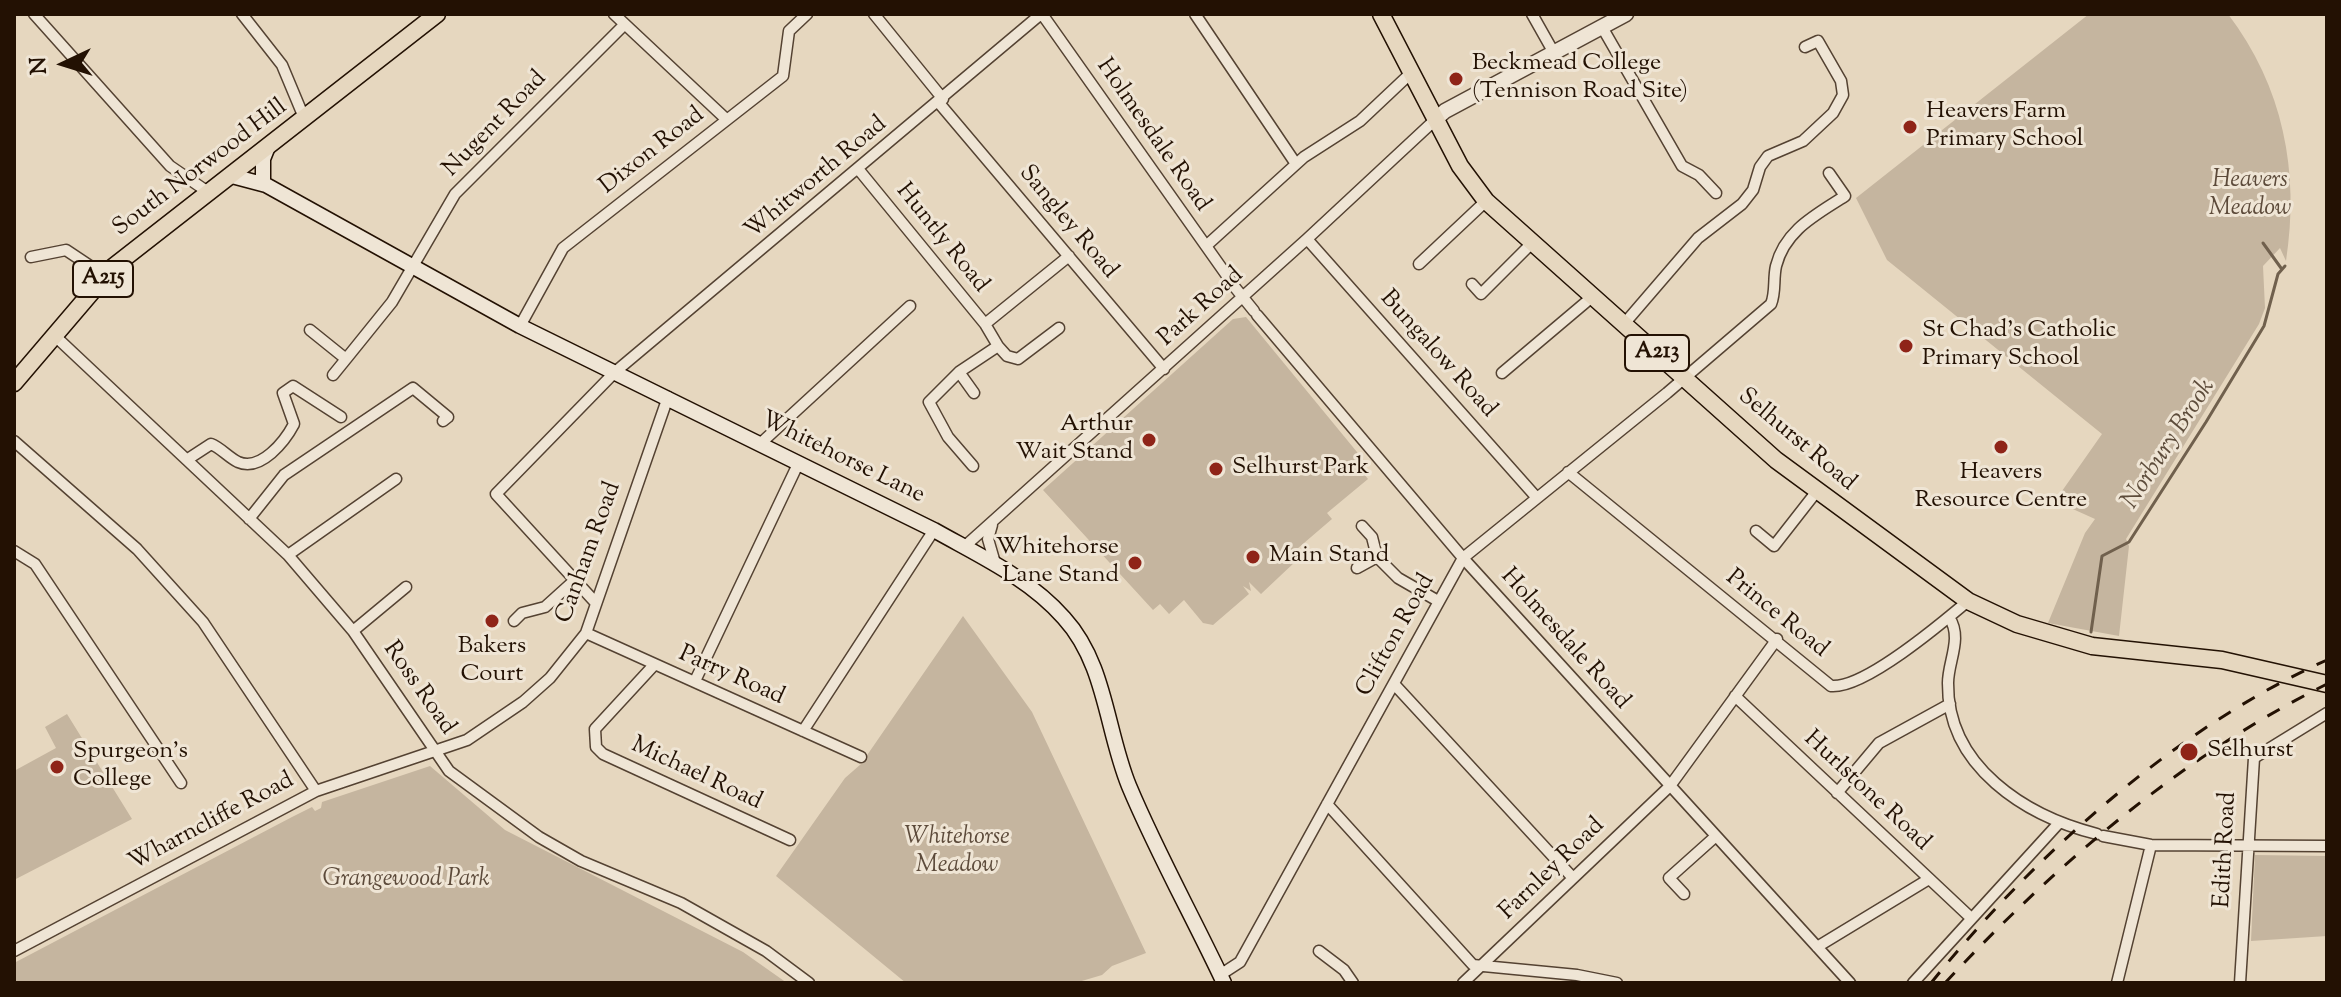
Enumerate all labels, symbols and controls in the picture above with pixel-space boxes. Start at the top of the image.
north arrow [24,24,104,104]
place label: Beckmead College (Tennison Road Site) [1472,51,1688,107]
street label: Holmesdale Road [1089,54,1215,218]
text: N [23,56,57,76]
street label: Nugent Road [438,66,554,184]
marker: Beckmead College (Tennison Road Site) [1447,70,1465,88]
street label: South Norwood Hill [108,94,294,244]
place label: Heavers Farm Primary School [1926,99,2083,155]
street label: Dixon Road [595,102,711,202]
street label: Whitworth Road [740,111,894,247]
marker: Heavers Farm Primary School [1901,118,1919,136]
street label: Sangley Road [1011,160,1123,286]
park label: Heavers Meadow [2209,168,2291,224]
street label: Huntly Road [888,178,994,300]
road number: A215 [73,261,133,297]
street label: Park Road [1153,262,1251,354]
street label: Bungalow Road [1372,285,1502,425]
place label: St Chad's Catholic Primary School [1922,318,2116,374]
road number: A213 [1625,335,1689,371]
marker: St Chad's Catholic Primary School [1897,337,1915,355]
water label: Norbury Brook [2116,374,2224,516]
street label: Selhurst Road [1731,383,1861,499]
street label: Whitehorse Lane [755,407,929,511]
place label: Arthur Wait Stand [1016,412,1133,468]
marker: Arthur Wait Stand [1140,431,1158,449]
marker: Heavers Resource Centre [1992,438,2010,456]
place label: Selhurst Park [1232,455,1369,483]
marker: Selhurst Park [1207,460,1225,478]
place label: Heavers Resource Centre [1915,460,2087,516]
street label: Canham Road [551,478,629,628]
place label: Whitehorse Lane Stand [996,535,1119,591]
place label: Main Stand [1269,543,1389,571]
marker: Main Stand [1244,548,1262,566]
marker: Whitehorse Lane Stand [1126,554,1144,572]
street label: Holmesdale Road [1493,563,1635,717]
street label: Prince Road [1719,565,1833,665]
street label: Clifton Road [1352,570,1442,702]
marker: Bakers Court [483,612,501,630]
place label: Bakers Court [458,634,526,690]
street label: Ross Road [375,637,461,741]
street label: Parry Road [674,641,788,713]
street label: Hurlstone Road [1796,726,1936,858]
street label: Michael Road [626,732,766,818]
place label: Selhurst [2207,738,2293,766]
place label: Spurgeon's College [73,739,188,795]
marker: Selhurst [2178,741,2200,763]
marker: Spurgeon's College [48,758,66,776]
street label: Wharncliffe Road [124,767,300,879]
street label: Edith Road [2210,791,2244,909]
street label: Farnley Road [1494,813,1612,927]
park label: Whitehorse Meadow [904,825,1010,881]
park label: Grangewood Park [322,867,490,895]

